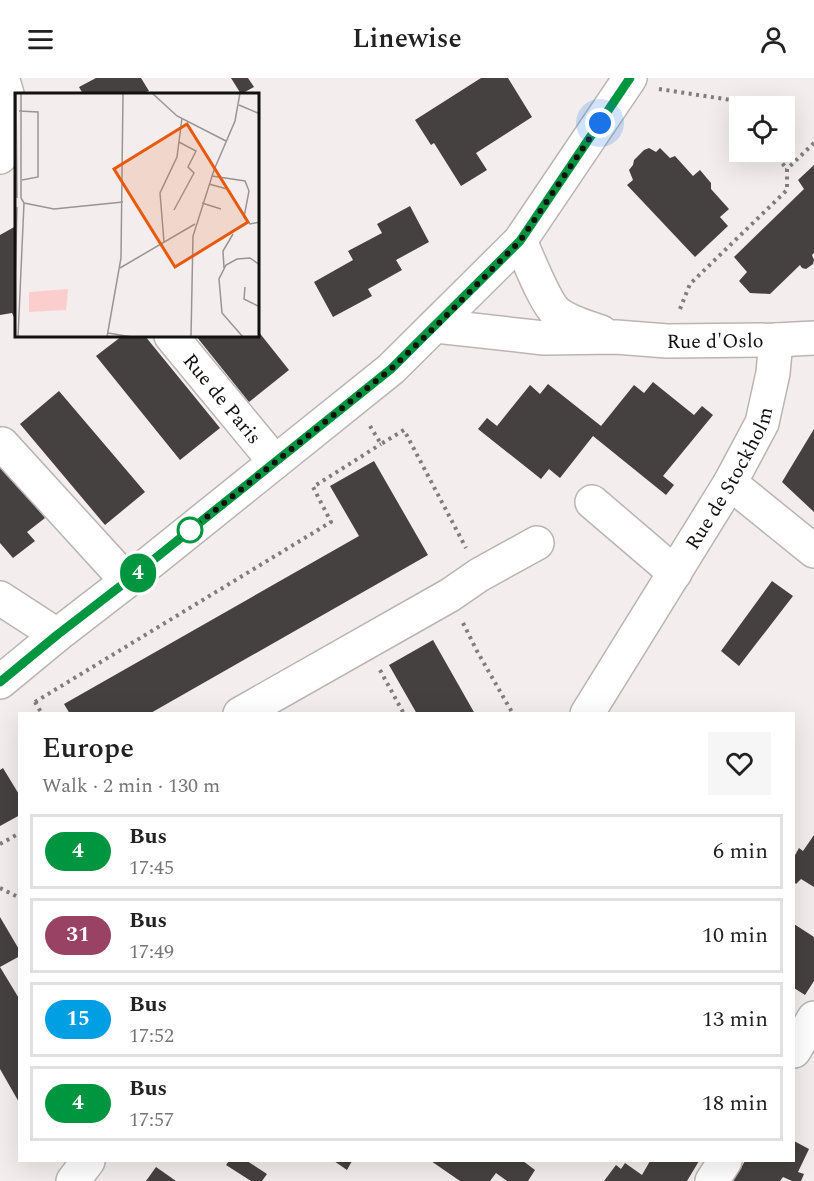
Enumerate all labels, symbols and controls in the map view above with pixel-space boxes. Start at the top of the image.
text: Linewise [352,18,462,60]
icon: menu [24,23,57,56]
icon: person [757,23,790,56]
inset map [15,93,260,338]
map controls [729,96,795,162]
button: locate [729,96,795,162]
your location [585,108,615,138]
street label: Rue d'Oslo [667,326,764,357]
street label: Rue de Paris [175,347,268,451]
street label: Rue de Stockholm [678,404,781,556]
unlabelled marker [177,517,203,543]
line badge: 4 [118,554,158,592]
text: 4 [132,557,144,589]
text: Europe [42,727,134,770]
button: heart [708,732,771,795]
text: Walk · 2 min · 130 m [42,771,220,801]
text: Bus [129,820,167,853]
text: 4 [72,835,84,867]
text: 6 min [713,835,768,868]
text: 17:45 [129,853,174,883]
text: Bus [129,904,167,937]
text: 31 [66,919,90,951]
text: 10 min [702,919,768,952]
text: 17:49 [129,937,174,967]
text: Bus [129,988,167,1021]
text: 15 [66,1003,90,1035]
text: 13 min [702,1003,768,1036]
text: 17:52 [129,1021,174,1051]
text: Bus [129,1072,167,1105]
text: 4 [72,1087,84,1119]
text: 18 min [702,1087,768,1120]
text: 17:57 [129,1105,174,1135]

